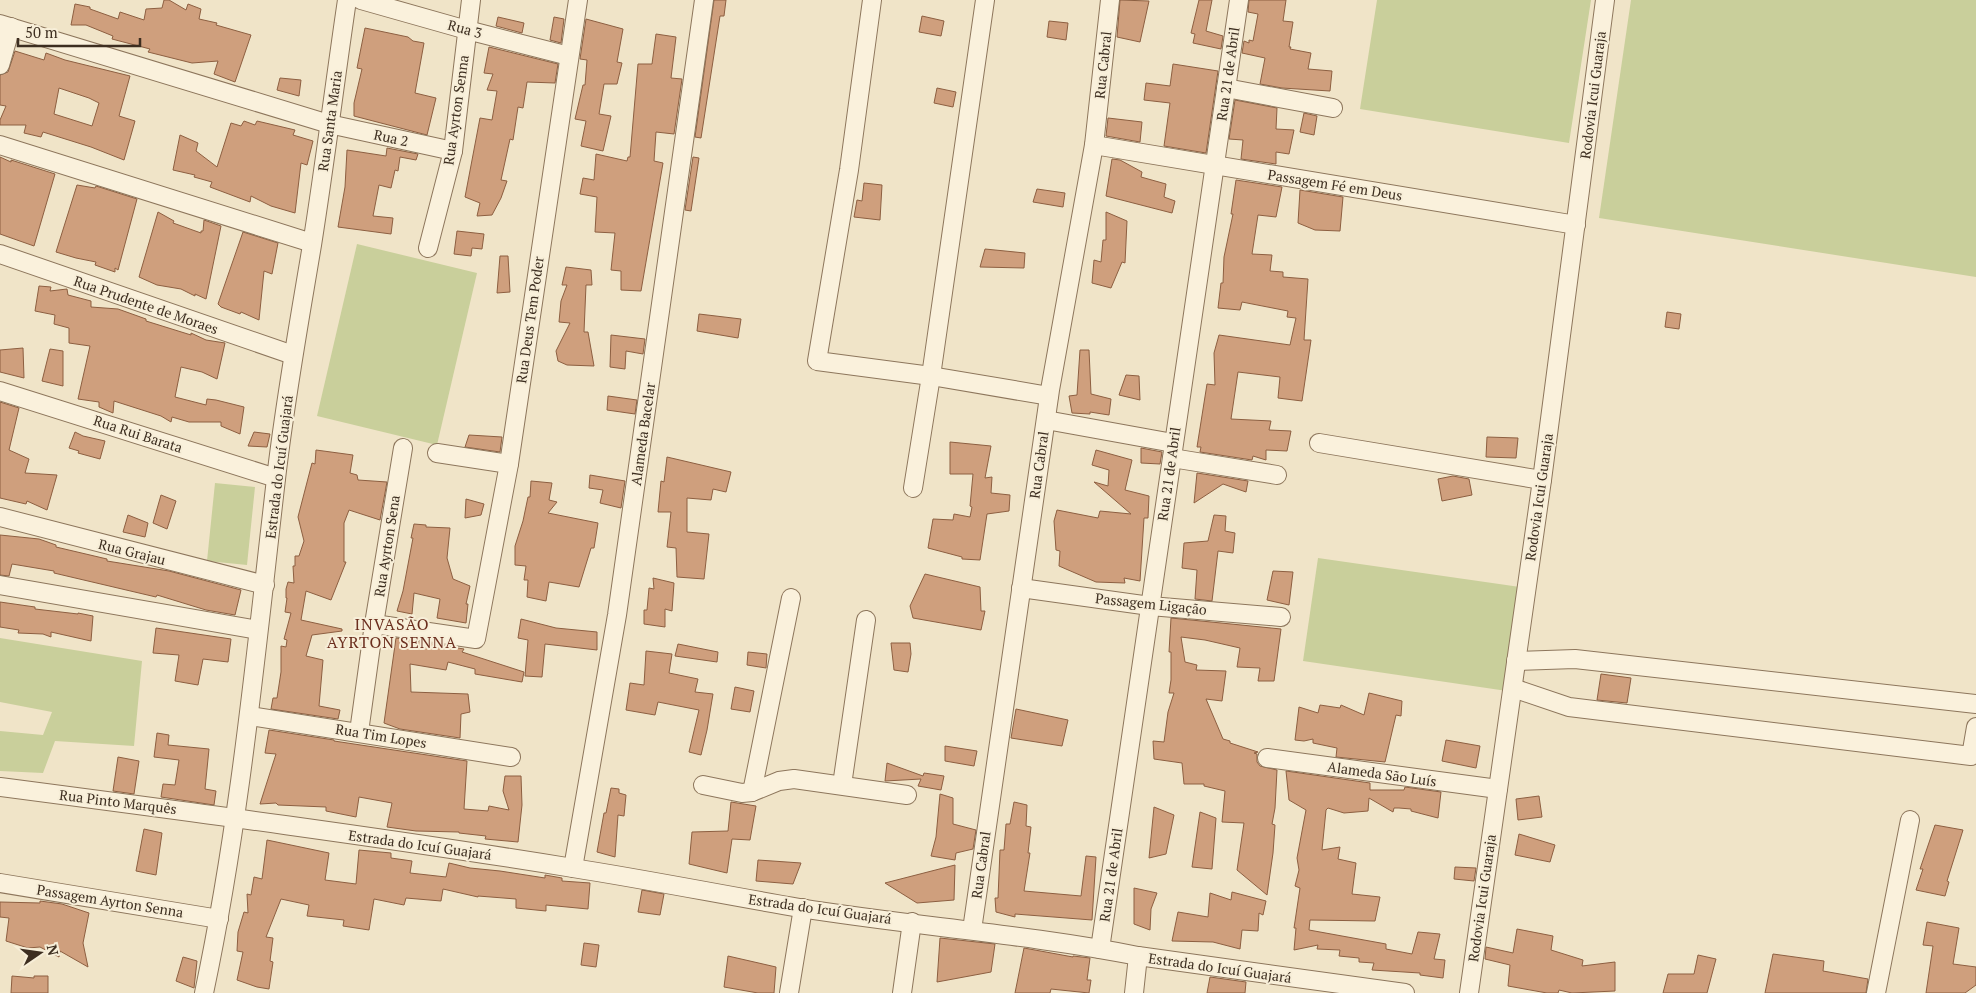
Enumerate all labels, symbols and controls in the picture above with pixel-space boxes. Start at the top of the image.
scale bar [18,15,140,47]
street label: Rua 3 [446,15,484,42]
text: 50 m [25,22,58,42]
street label: Rua 21 de Abril [1212,26,1244,122]
street label: Rua Cabral [1090,30,1115,100]
street label: Rodovia Icui Guaraja [1575,30,1610,160]
street label: Rua Ayrton Senna [438,54,473,166]
street label: Rua Santa Maria [313,69,346,173]
street label: Rua 2 [372,125,410,150]
street label: Passagem Fé em Deus [1266,164,1404,205]
street label: Rua Deus Tem Poder [511,255,548,385]
street label: Rua Prudente de Moraes [71,271,221,338]
street label: Alameda Bacelar [626,381,659,487]
street label: Estrada do Icuí Guajará [260,394,297,540]
street label: Rua Rui Barata [91,410,185,457]
street label: Rua 21 de Abril [1153,426,1185,522]
street label: Rua Cabral [1024,430,1053,500]
street label: Rodovia Icui Guaraja [1520,432,1557,562]
street label: Rua Ayrton Sena [369,494,404,598]
street label: Rua Grajau [97,534,168,569]
street label: Passagem Ligação [1094,588,1208,619]
district label: INVASÃO AYRTON SENNA [327,613,457,653]
street label: Rua Tim Lopes [334,719,428,752]
street label: Alameda São Luís [1326,756,1438,791]
street label: Rua Pinto Marquês [58,785,178,818]
street label: Estrada do Icuí Guajará [347,825,493,864]
street label: Rua 21 de Abril [1095,827,1127,923]
street label: Rua Cabral [966,830,995,900]
street label: Rodovia Icui Guaraja [1463,833,1500,963]
street label: Passagem Ayrton Senna [35,880,185,921]
street label: Estrada do Icuí Guajará [747,889,893,928]
north arrow [15,928,65,978]
text: N [43,943,64,958]
street label: Estrada do Icuí Guajará [1147,948,1293,987]

